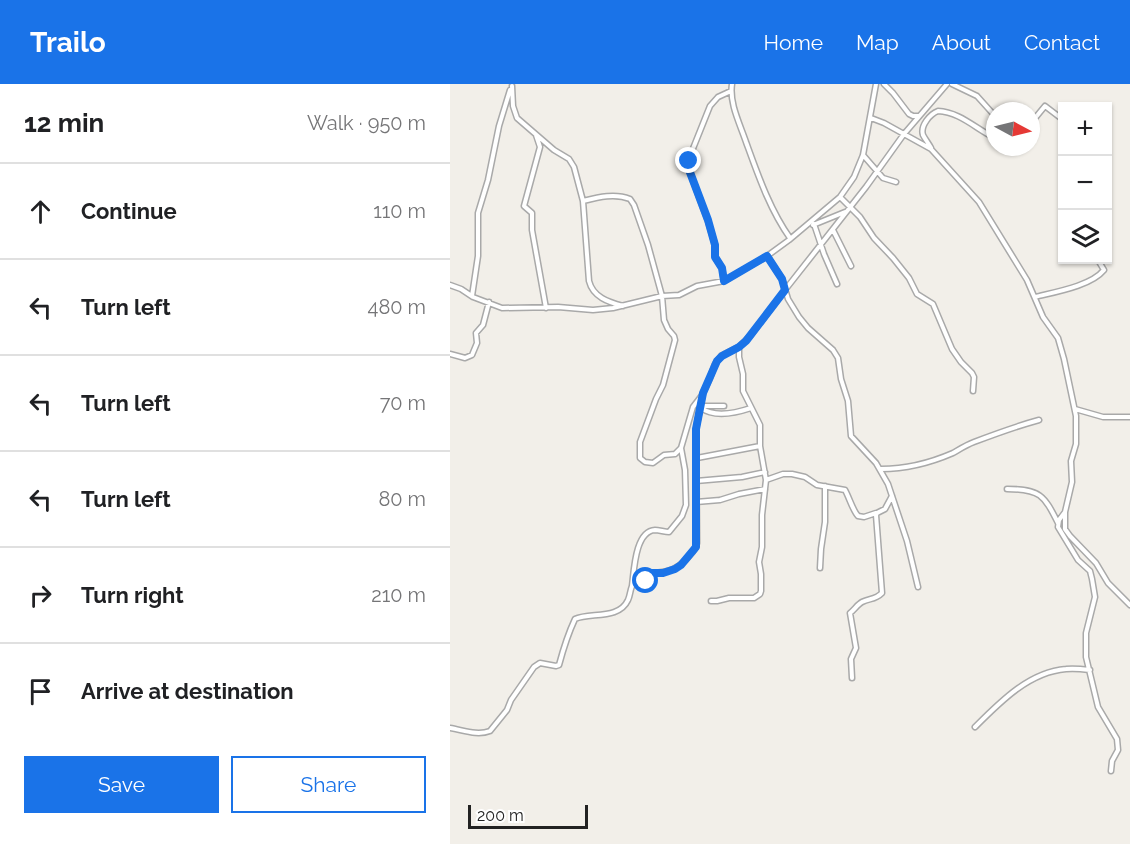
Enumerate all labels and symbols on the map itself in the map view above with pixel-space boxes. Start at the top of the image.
north arrow [986,102,1040,156]
route end [675,147,701,173]
route start [632,567,658,593]
scale bar [468,802,588,830]

